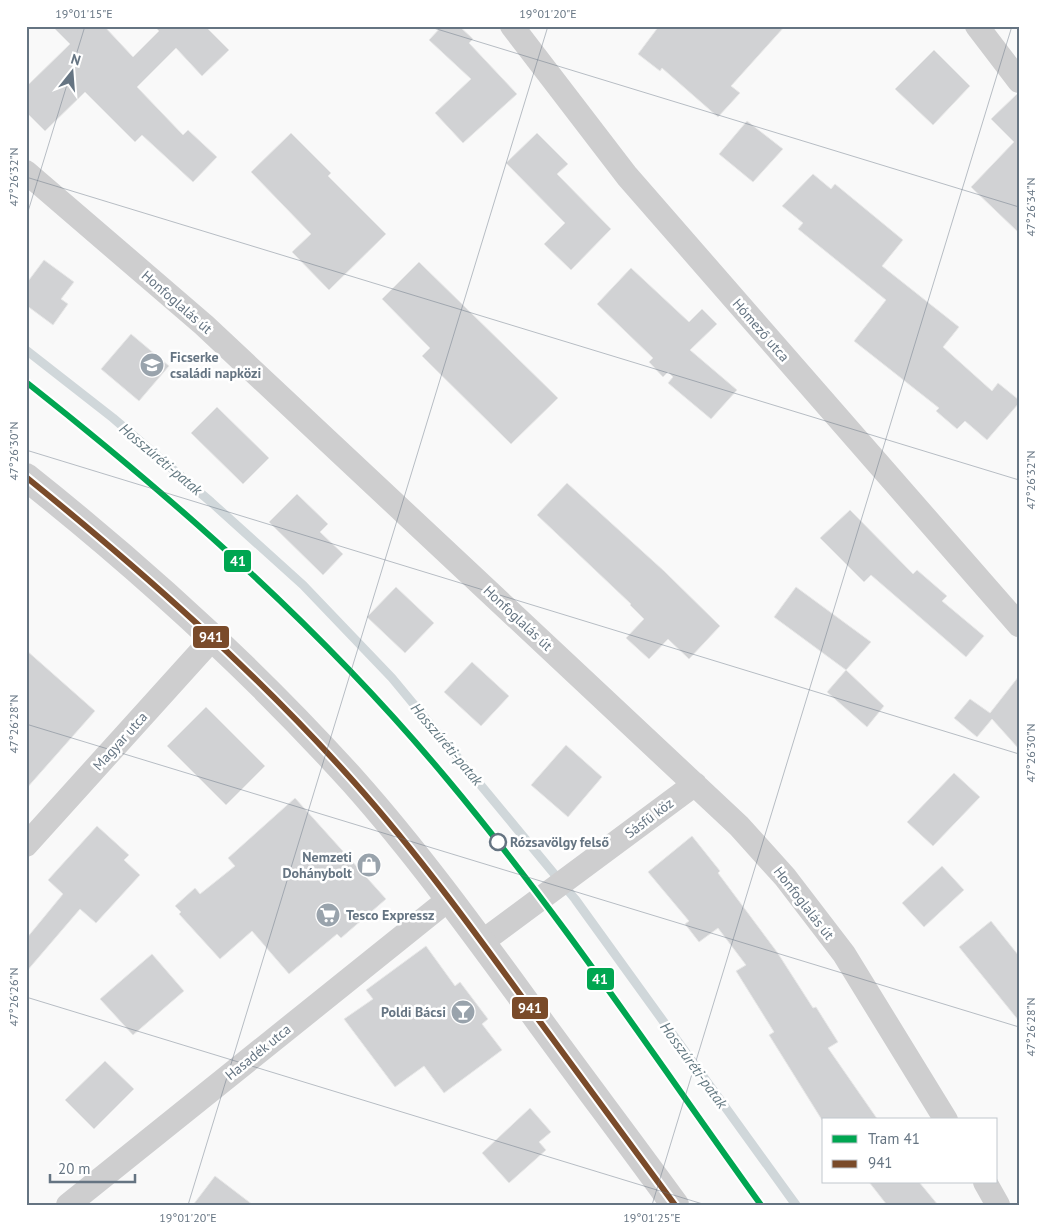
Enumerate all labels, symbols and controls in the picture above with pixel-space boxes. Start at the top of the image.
text: 19°01'15"E [55,6,113,21]
text: 19°01'20"E [519,6,577,21]
north arrow [48,48,98,98]
text: N [69,50,83,70]
text: 47°26'32"N [6,147,21,207]
text: 47°26'34"N [1023,177,1038,237]
street label: Honfoglalás út [138,266,216,338]
street label: Hómező utca [729,295,793,365]
place label: Ficserke családi napközi [170,348,261,382]
school or university icon: Ficserke családi napközi [139,352,165,378]
water label: Hosszúréti-patak [116,419,207,500]
text: 47°26'30"N [6,421,21,481]
text: 47°26'32"N [1023,450,1038,510]
line badge: 41 [223,549,252,573]
text: 41 [230,552,246,570]
street label: Honfoglalás út [480,581,556,655]
line badge: 941 [192,625,230,649]
text: 941 [199,628,223,646]
text: 47°26'28"N [6,694,21,754]
water label: Hosszúréti-patak [407,699,488,790]
street label: Magyar utca [89,708,151,774]
text: 47°26'30"N [1023,723,1038,783]
street label: Sásfű köz [621,794,677,842]
marker: Rózsavölgy felső [489,833,507,851]
place label: Rózsavölgy felső [510,833,609,851]
place label: Nemzeti Dohánybolt [283,848,352,882]
shop icon: Nemzeti Dohánybolt [356,852,382,878]
street label: Honfoglalás út [770,863,838,943]
supermarket icon: Tesco Expressz [315,902,341,928]
place label: Tesco Expressz [346,906,435,924]
text: 47°26'26"N [6,967,21,1027]
line badge: 41 [586,967,615,991]
text: 41 [592,970,608,988]
line badge: 941 [511,996,549,1020]
text: 47°26'28"N [1023,997,1038,1057]
bar icon: Poldi Bácsi [450,999,476,1025]
text: 941 [518,999,542,1017]
place label: Poldi Bácsi [381,1003,446,1021]
water label: Hosszúréti-patak [656,1018,733,1113]
street label: Hasadék utca [222,1020,294,1084]
legend [822,1118,998,1184]
text: Tram 41 [868,1129,920,1148]
scale bar [50,1151,135,1183]
text: 941 [868,1153,893,1172]
text: 20 m [58,1159,91,1178]
text: 19°01'20"E [159,1210,217,1225]
text: 19°01'25"E [623,1210,681,1225]

